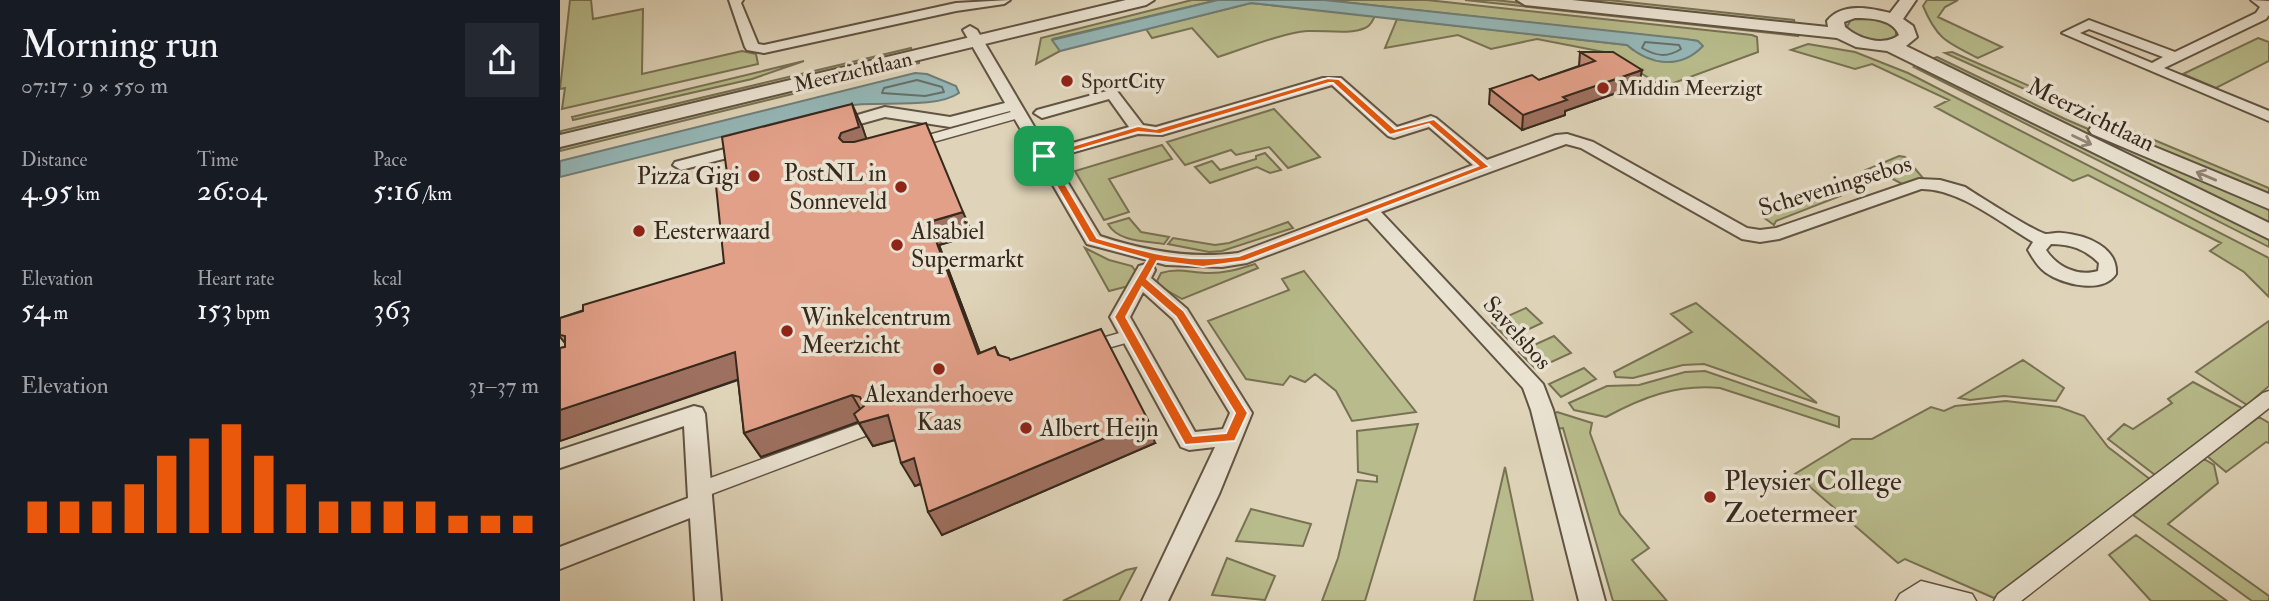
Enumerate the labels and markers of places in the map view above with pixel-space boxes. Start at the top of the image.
place label: SportCity [1081,68,1166,95]
marker: SportCity [1059,73,1075,89]
place label: Middin Meerzigt [1617,75,1763,102]
marker: Middin Meerzigt [1595,80,1611,96]
pin [1014,126,1074,186]
place label: PostNL in Sonneveld [783,158,887,217]
place label: Pizza Gigi [637,161,740,192]
marker: Pizza Gigi [746,168,762,184]
marker: PostNL in Sonneveld [893,179,909,195]
place label: Eesterwaard [653,216,771,247]
place label: Alsabiel Supermarkt [910,216,1024,275]
marker: Eesterwaard [631,223,647,239]
marker: Alsabiel Supermarkt [889,237,905,253]
place label: Winkelcentrum Meerzicht [800,302,951,361]
marker: Winkelcentrum Meerzicht [779,323,795,339]
marker: Alexanderhoeve Kaas [931,361,947,377]
place label: Alexanderhoeve Kaas [863,379,1014,438]
place label: Albert Heijn [1039,413,1159,444]
marker: Albert Heijn [1018,420,1034,436]
place label: Pleysier College Zoetermeer [1724,464,1902,531]
marker: Pleysier College Zoetermeer [1702,489,1718,505]

